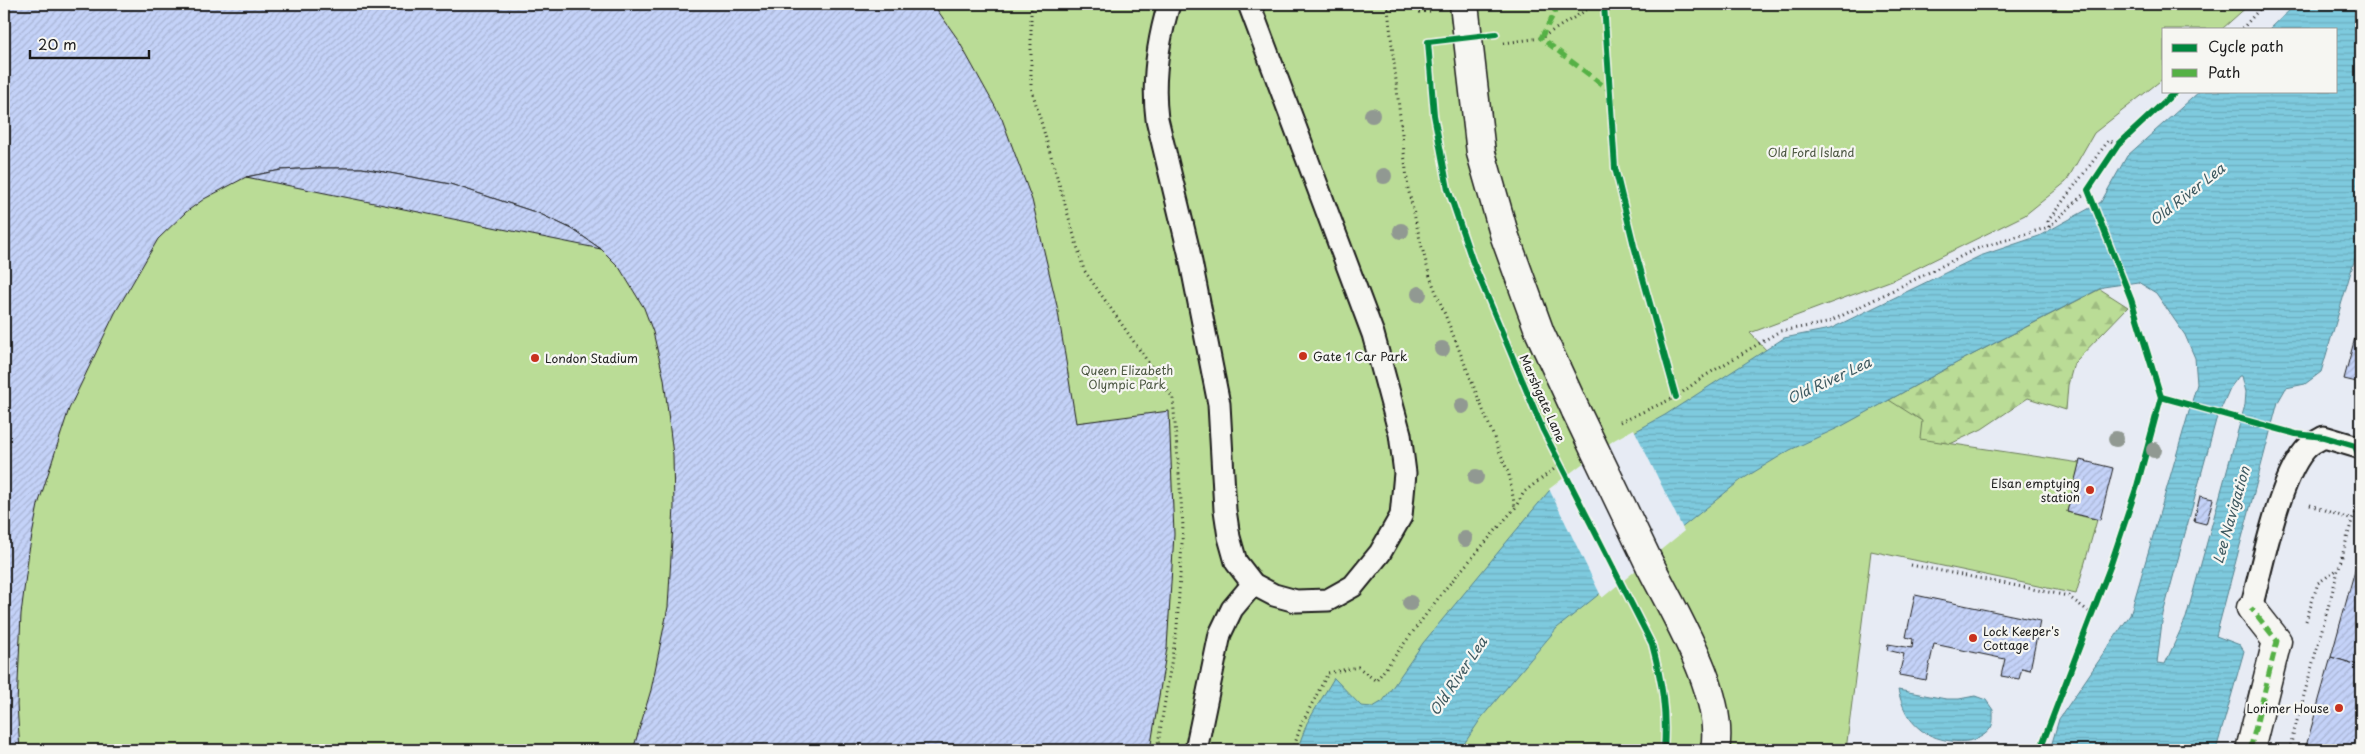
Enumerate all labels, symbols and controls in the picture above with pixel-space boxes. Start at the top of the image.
scale bar [30,28,149,60]
legend [2162,28,2338,92]
text: 20 m [38,32,77,55]
text: Cycle path [2208,34,2284,57]
text: Path [2208,60,2240,83]
park label: Old Ford Island [1768,143,1854,161]
water label: Old River Lea [2145,157,2230,230]
place label: Gate 1 Car Park [1313,347,1407,365]
place label: London Stadium [545,349,638,367]
marker: Gate 1 Car Park [1297,350,1309,362]
street label: Marshgate Lane [1516,351,1570,445]
water label: Old River Lea [1784,351,1875,409]
marker: London Stadium [529,352,541,364]
park label: Queen Elizabeth Olympic Park [1081,361,1173,393]
water label: Lee Navigation [2207,463,2255,566]
place label: Elsan emptying station [1991,474,2080,506]
marker: Elsan emptying station [2084,484,2096,496]
place label: Lock Keeper's Cottage [1983,622,2060,654]
water label: Old River Lea [1424,632,1493,719]
marker: Lock Keeper's Cottage [1967,632,1979,644]
place label: Lorimer House [2247,699,2329,717]
marker: Lorimer House [2333,702,2345,714]

